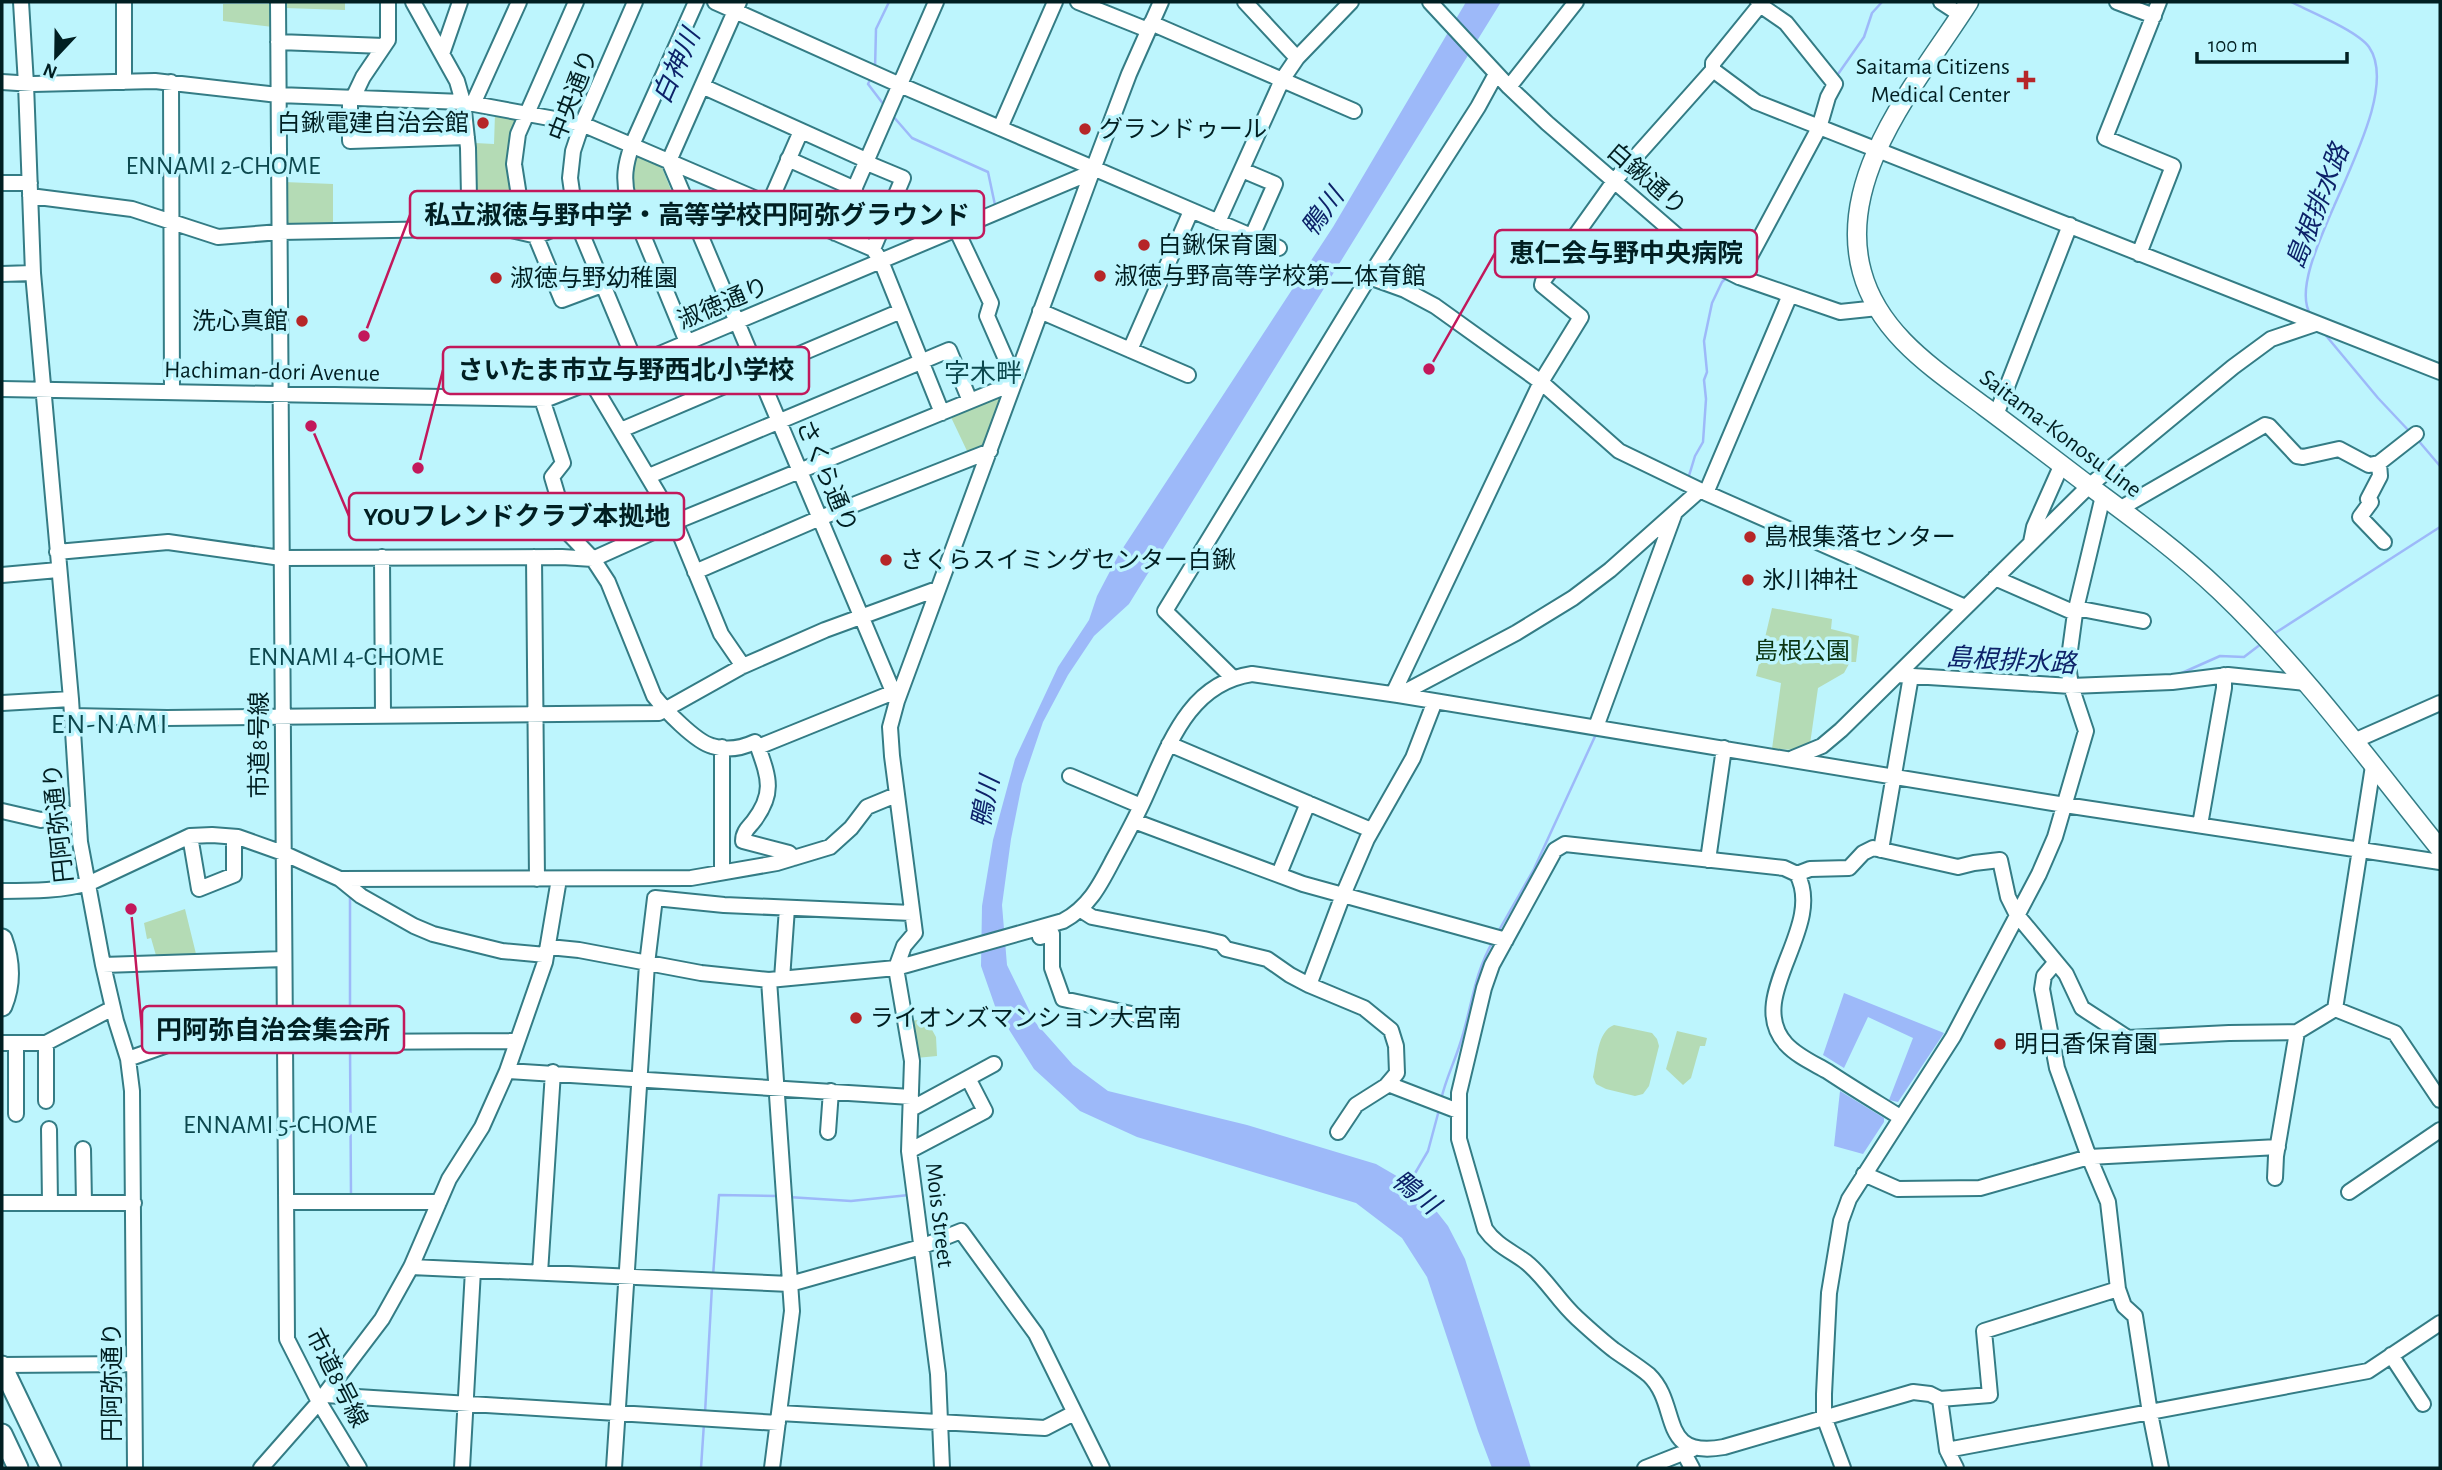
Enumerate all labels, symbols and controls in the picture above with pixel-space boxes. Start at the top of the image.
north arrow [21,21,91,91]
scale bar [2197,21,2348,65]
water label: 白神川 [648,22,706,107]
text: 100 m [2208,35,2258,56]
street label: 中央通り [544,46,602,144]
place label: Saitama Citizens Medical Center [1856,55,2010,107]
text: N [41,59,60,82]
marker: Saitama Citizens Medical Center [2016,70,2036,90]
place label: 白鍬電建自治会館 [277,110,469,136]
marker: 白鍬電建自治会館 [475,115,491,131]
place label: グランドゥール [1099,116,1267,142]
marker: グランドゥール [1077,121,1093,137]
street label: 白鍬通り [1602,138,1692,220]
water label: 島根排水路 [2282,139,2354,272]
district label: ENNAMI 2-CHOME [125,153,321,179]
water label: 鴨川 [1296,181,1350,241]
callout: 私立淑徳与野中学・高等学校円阿弥グラウンド [410,191,984,238]
text: 私立淑徳与野中学・高等学校円阿弥グラウンド [424,201,970,229]
callout: 恵仁会与野中央病院 [1495,230,1757,277]
place label: 白鍬保育園 [1158,232,1278,258]
marker: 白鍬保育園 [1136,237,1152,253]
text: 恵仁会与野中央病院 [1509,239,1743,267]
place label: 淑徳与野高等学校第二体育館 [1114,263,1426,289]
place label: 淑徳与野幼稚園 [510,265,678,291]
marker: 淑徳与野高等学校第二体育館 [1092,268,1108,284]
marker: 淑徳与野幼稚園 [488,270,504,286]
street label: 淑徳通り [674,272,772,334]
place label: 洗心真館 [192,308,288,334]
marker: 洗心真館 [294,313,310,329]
callout: さいたま市立与野西北小学校 [443,347,809,394]
text: さいたま市立与野西北小学校 [457,356,795,384]
street label: Hachiman-dori Avenue [164,358,380,386]
district label: 字木畔 [944,360,1022,387]
street label: Saitama-Konosu Line [1975,365,2146,502]
street label: さくら通り [792,416,861,536]
callout: YOUフレンドクラブ本拠地 [349,493,684,540]
text: YOUフレンドクラブ本拠地 [364,502,670,530]
place label: 島根集落センター [1764,524,1956,550]
marker: 島根集落センター [1742,529,1758,545]
place label: さくらスイミングセンター白鍬 [900,547,1236,573]
marker: さくらスイミングセンター白鍬 [878,552,894,568]
place label: 氷川神社 [1762,567,1858,593]
marker: 氷川神社 [1740,572,1756,588]
park label: 島根公園 [1754,638,1850,664]
district label: ENNAMI 4-CHOME [248,644,444,670]
water label: 島根排水路 [1945,644,2079,677]
street label: 市道8号線 [246,691,272,799]
district label: EN-NAMI [51,711,169,739]
street label: 円阿弥通り [39,762,77,884]
water label: 鴨川 [967,771,1004,830]
place label: ライオンズマンション大宮南 [870,1005,1182,1031]
callout: 円阿弥自治会集会所 [142,1006,404,1053]
marker: ライオンズマンション大宮南 [848,1010,864,1026]
text: 円阿弥自治会集会所 [156,1016,390,1044]
place label: 明日香保育園 [2014,1031,2158,1057]
marker: 明日香保育園 [1992,1036,2008,1052]
district label: ENNAMI 5-CHOME [183,1112,377,1138]
street label: Mois Street [921,1161,957,1269]
water label: 鴨川 [1387,1166,1447,1221]
street label: 円阿弥通り [99,1322,125,1442]
street label: 市道8号線 [301,1324,373,1432]

